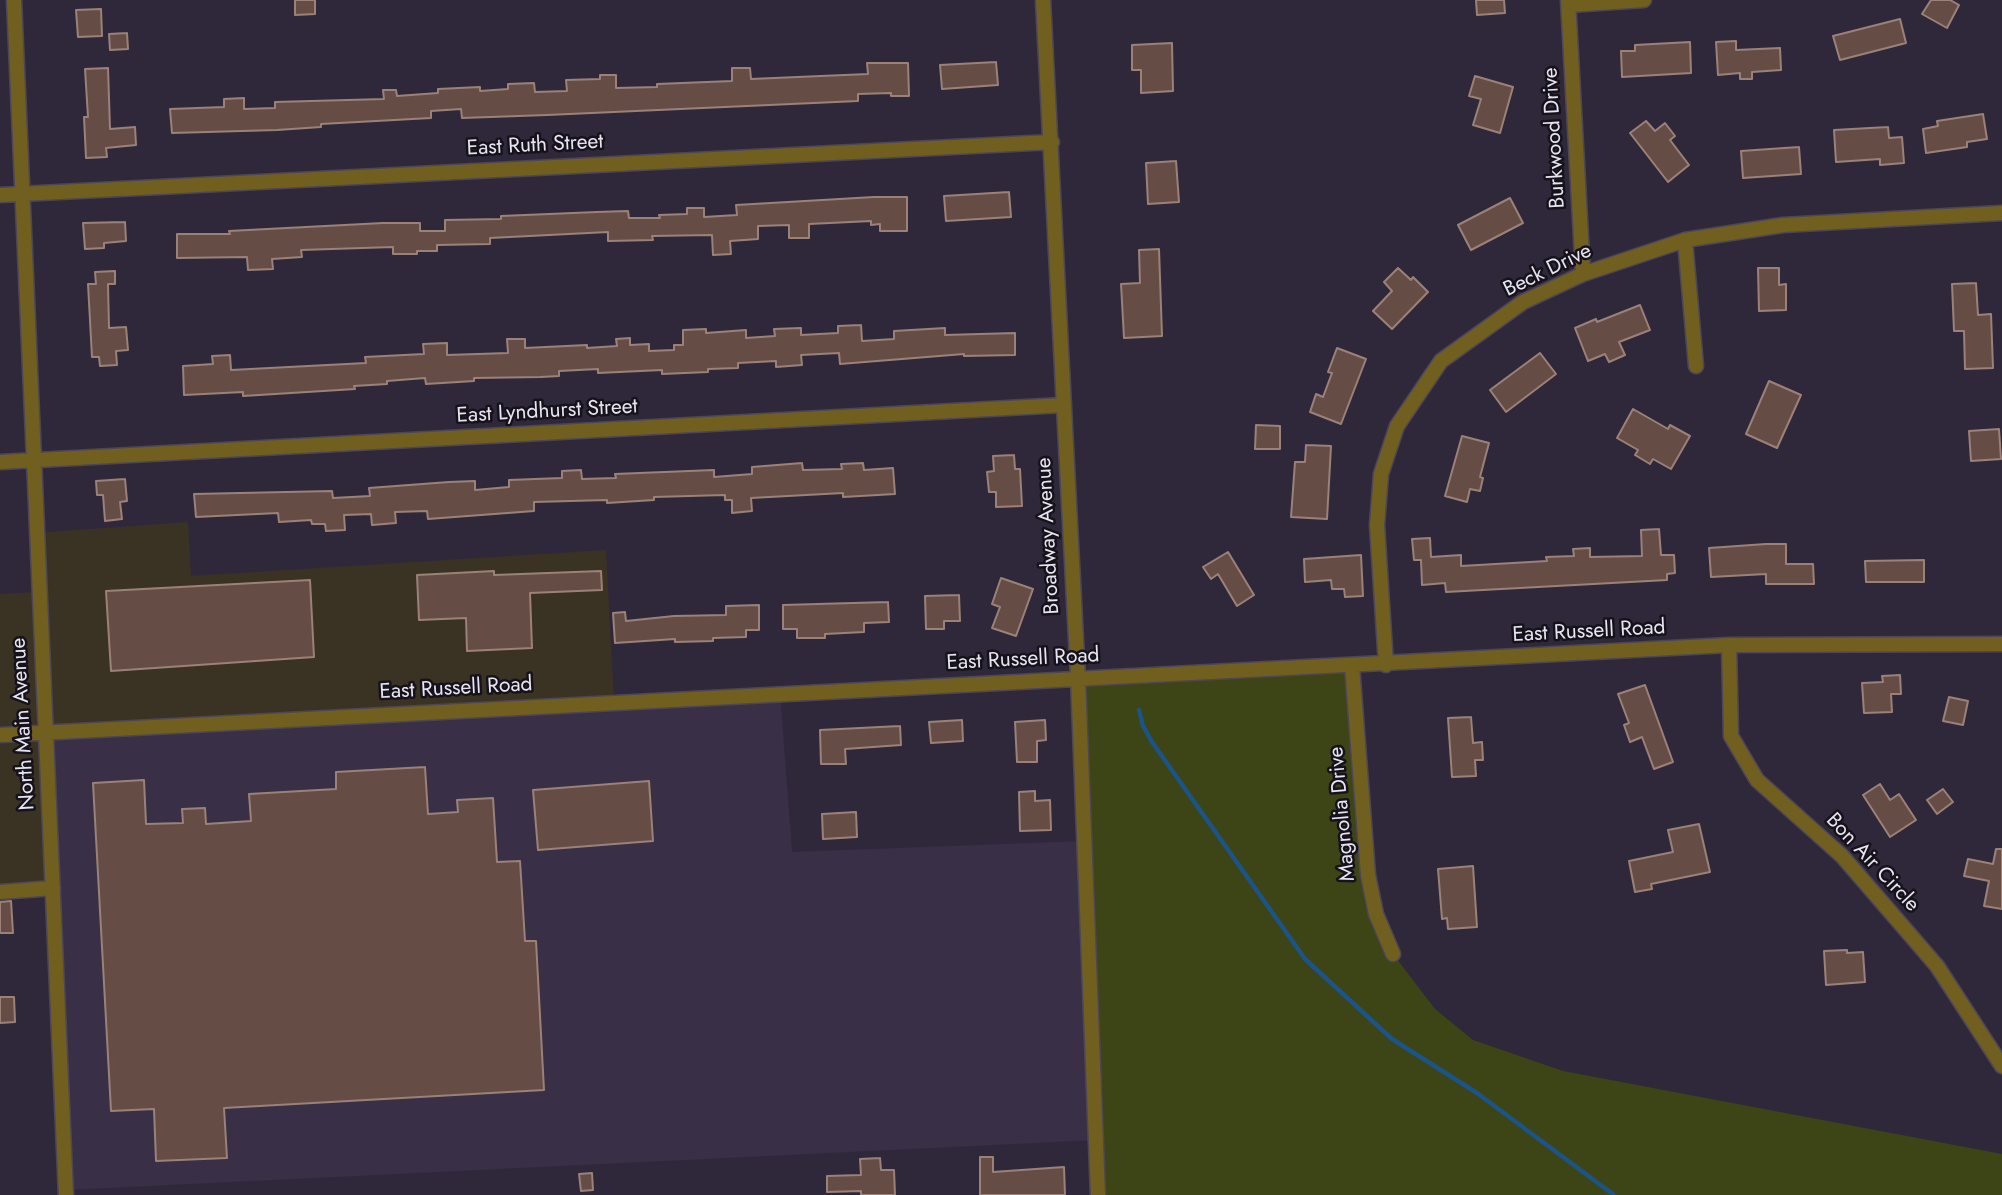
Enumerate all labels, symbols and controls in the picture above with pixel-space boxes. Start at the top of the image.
street label: Burkwood Drive [1539,67,1571,209]
street label: East Ruth Street [466,130,604,162]
street label: Beck Drive [1500,239,1596,303]
street label: East Lyndhurst Street [456,395,638,429]
street label: Broadway Avenue [1032,457,1066,615]
street label: East Russell Road [1512,615,1666,649]
street label: North Main Avenue [7,637,41,811]
street label: East Russell Road [946,643,1100,677]
street label: East Russell Road [379,672,533,706]
street label: Magnolia Drive [1325,746,1361,882]
street label: Bon Air Circle [1820,808,1924,918]

